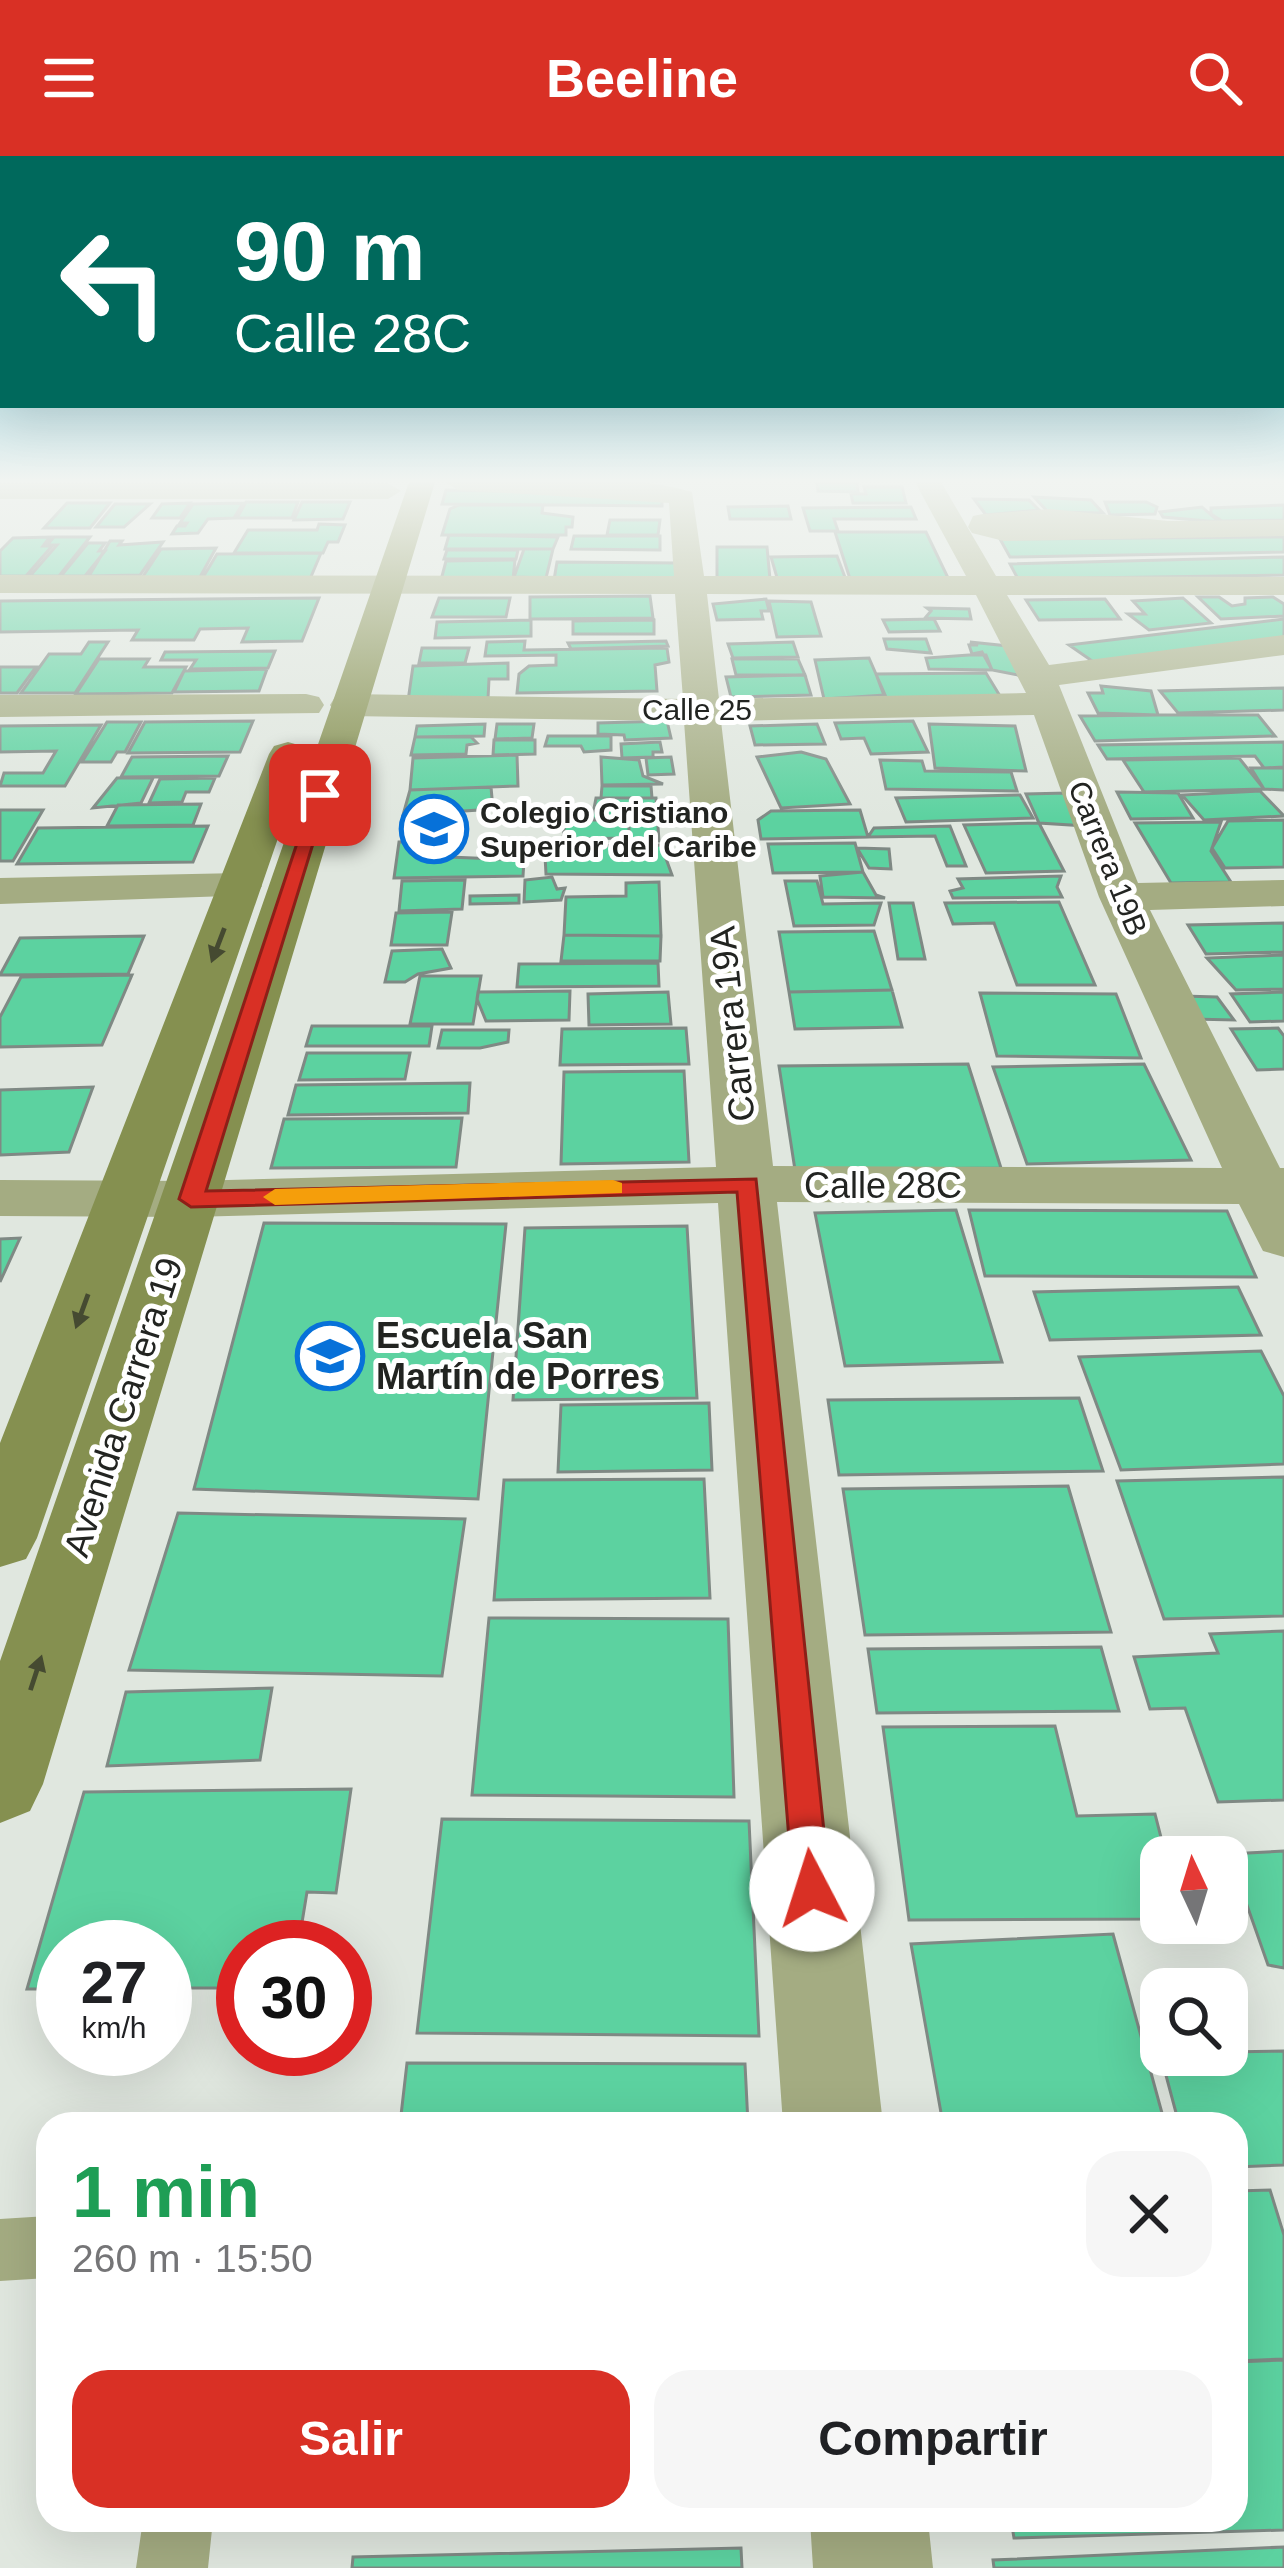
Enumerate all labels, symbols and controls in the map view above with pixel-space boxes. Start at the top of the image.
icon: menu [36,45,102,111]
icon: search [1182,45,1248,111]
text: Beeline [546,48,738,108]
icon: left [36,204,192,360]
text: 90 m [234,204,425,298]
text: Calle 28C [234,303,471,363]
street label: Calle 25 [642,693,752,726]
pin [269,744,371,846]
icon: arrive [287,762,353,828]
street label: Carrera 19B [1062,776,1154,940]
school or university icon: Colegio Cristiano Superior del Caribe [399,794,469,864]
place label: Colegio Cristiano Superior del Caribe [480,796,757,863]
street label: Carrera 19A [701,924,763,1124]
one-way arrow [208,927,226,963]
street label: Calle 28C [804,1165,962,1206]
street label: Avenida Carrera 19 [55,1253,191,1561]
one-way arrow [72,1293,90,1329]
place label: Escuela San Martín de Porres [376,1315,660,1397]
school or university icon: Escuela San Martín de Porres [295,1321,365,1391]
one-way arrow [28,1654,47,1690]
position arrow [749,1826,875,1952]
north arrow [1140,1836,1248,1944]
map controls [1140,1836,1248,2076]
speed limit sign: 30 [216,1920,372,2076]
text: 27 [81,1949,147,2016]
button: search [1140,1968,1248,2076]
text: km/h [81,2011,147,2044]
button: close [1086,2151,1212,2277]
text: 1 min [72,2152,260,2232]
text: 260 m · 15:50 [72,2237,313,2280]
button: Salir [72,2370,630,2508]
button: Compartir [654,2370,1212,2508]

